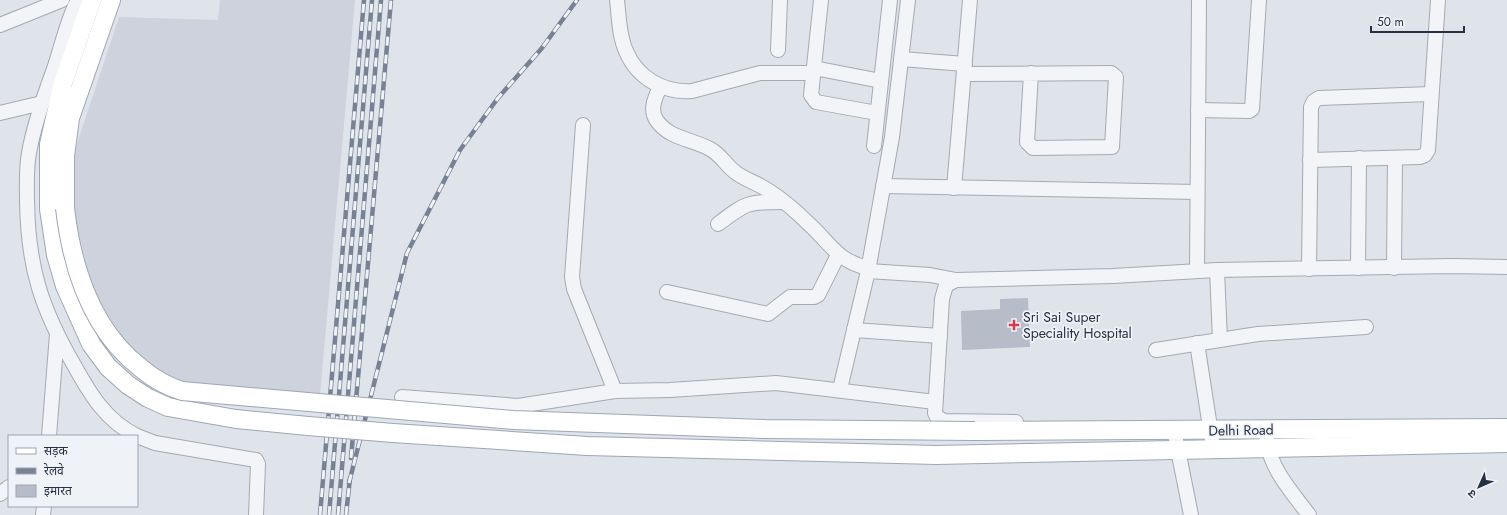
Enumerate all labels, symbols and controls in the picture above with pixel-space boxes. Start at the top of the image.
scale bar [1371,8,1464,34]
text: 50 m [1377,13,1404,31]
place label: Sri Sai Super Speciality Hospital [1023,307,1132,343]
marker: Sri Sai Super Speciality Hospital [1008,319,1020,331]
street label: Delhi Road [1208,419,1274,441]
legend [8,435,138,507]
text: सड़क [44,442,69,460]
text: रेलवे [44,462,64,480]
north arrow [1459,467,1499,507]
text: इमारत [44,482,73,500]
text: उ [1464,486,1480,502]

